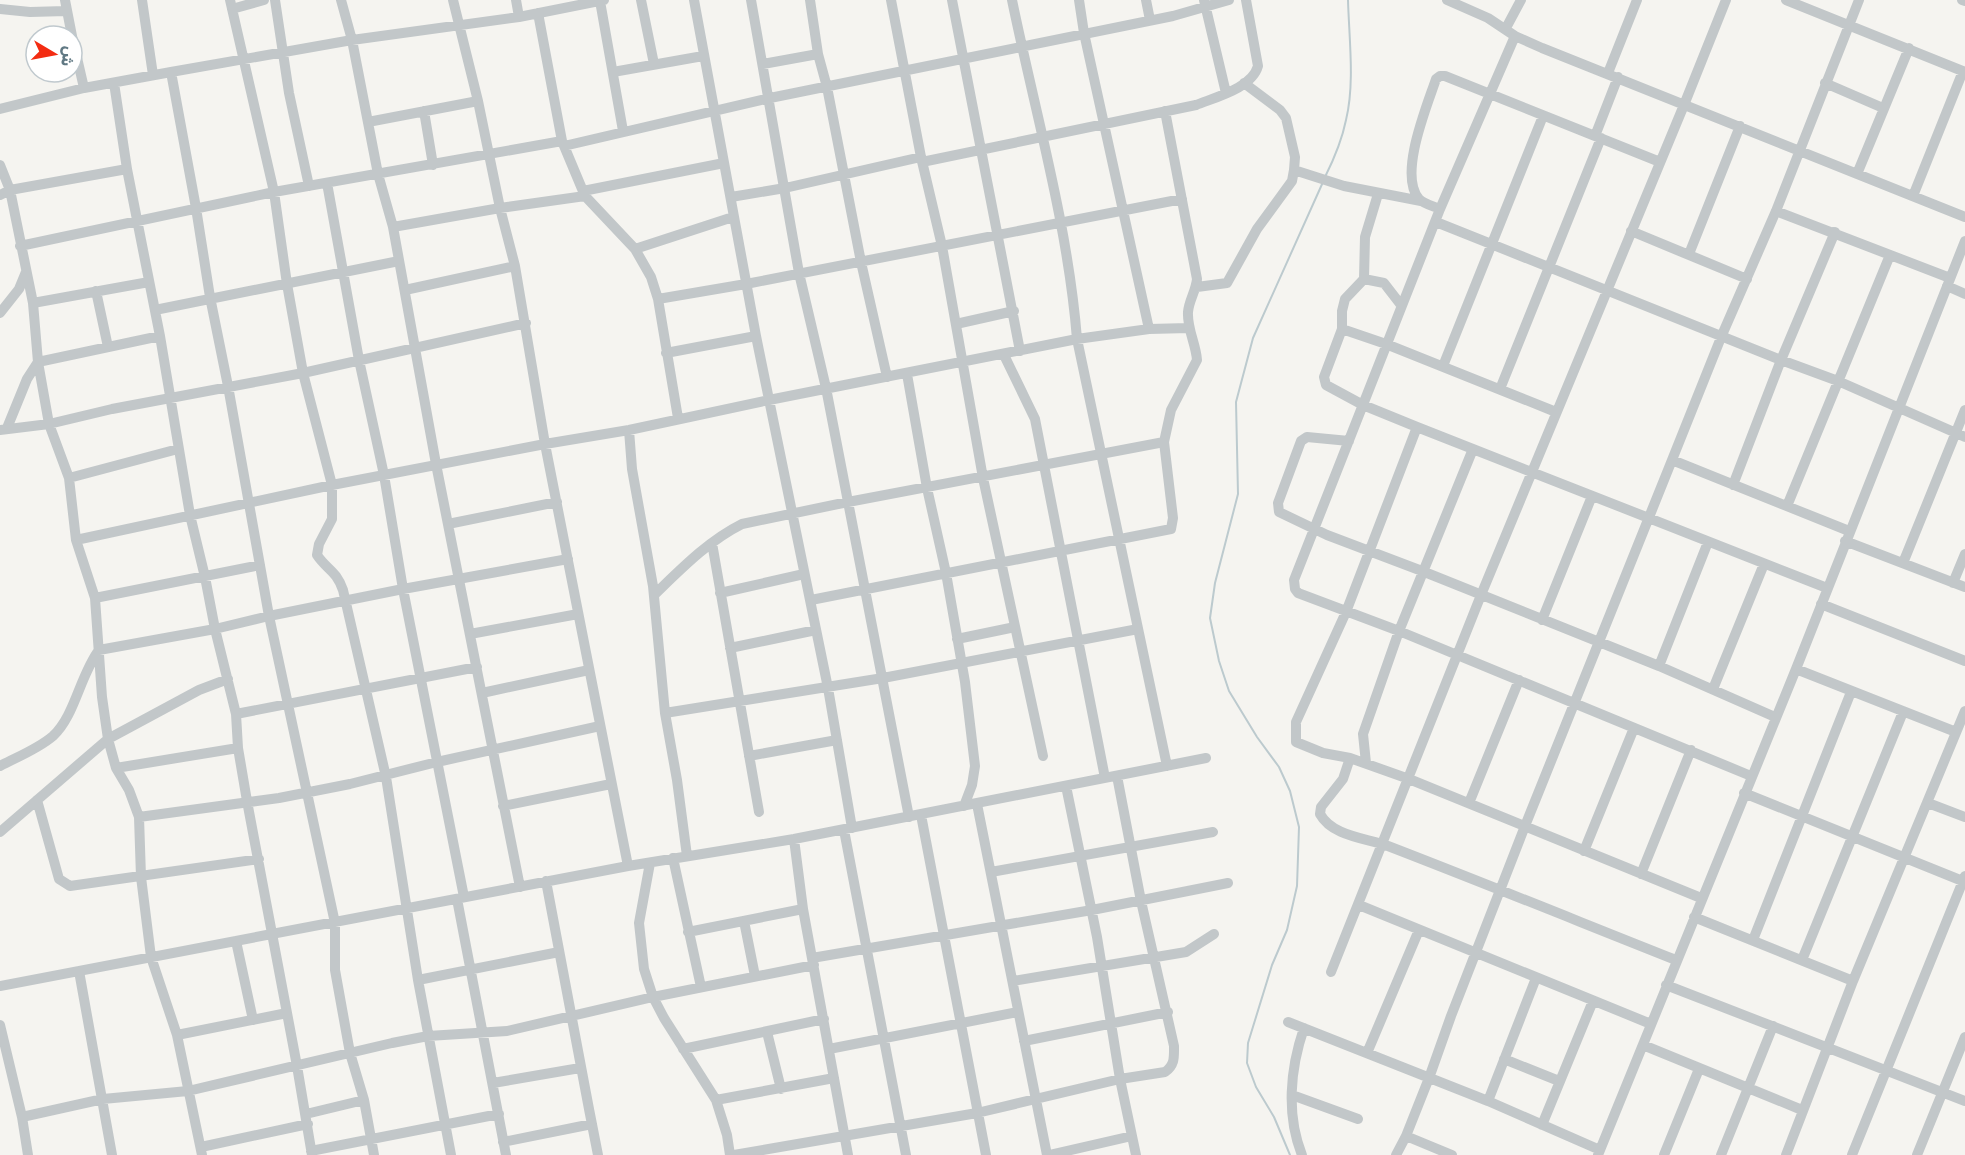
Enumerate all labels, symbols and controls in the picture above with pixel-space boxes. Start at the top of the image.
north arrow [24,24,84,84]
text: ش [57,45,79,68]

